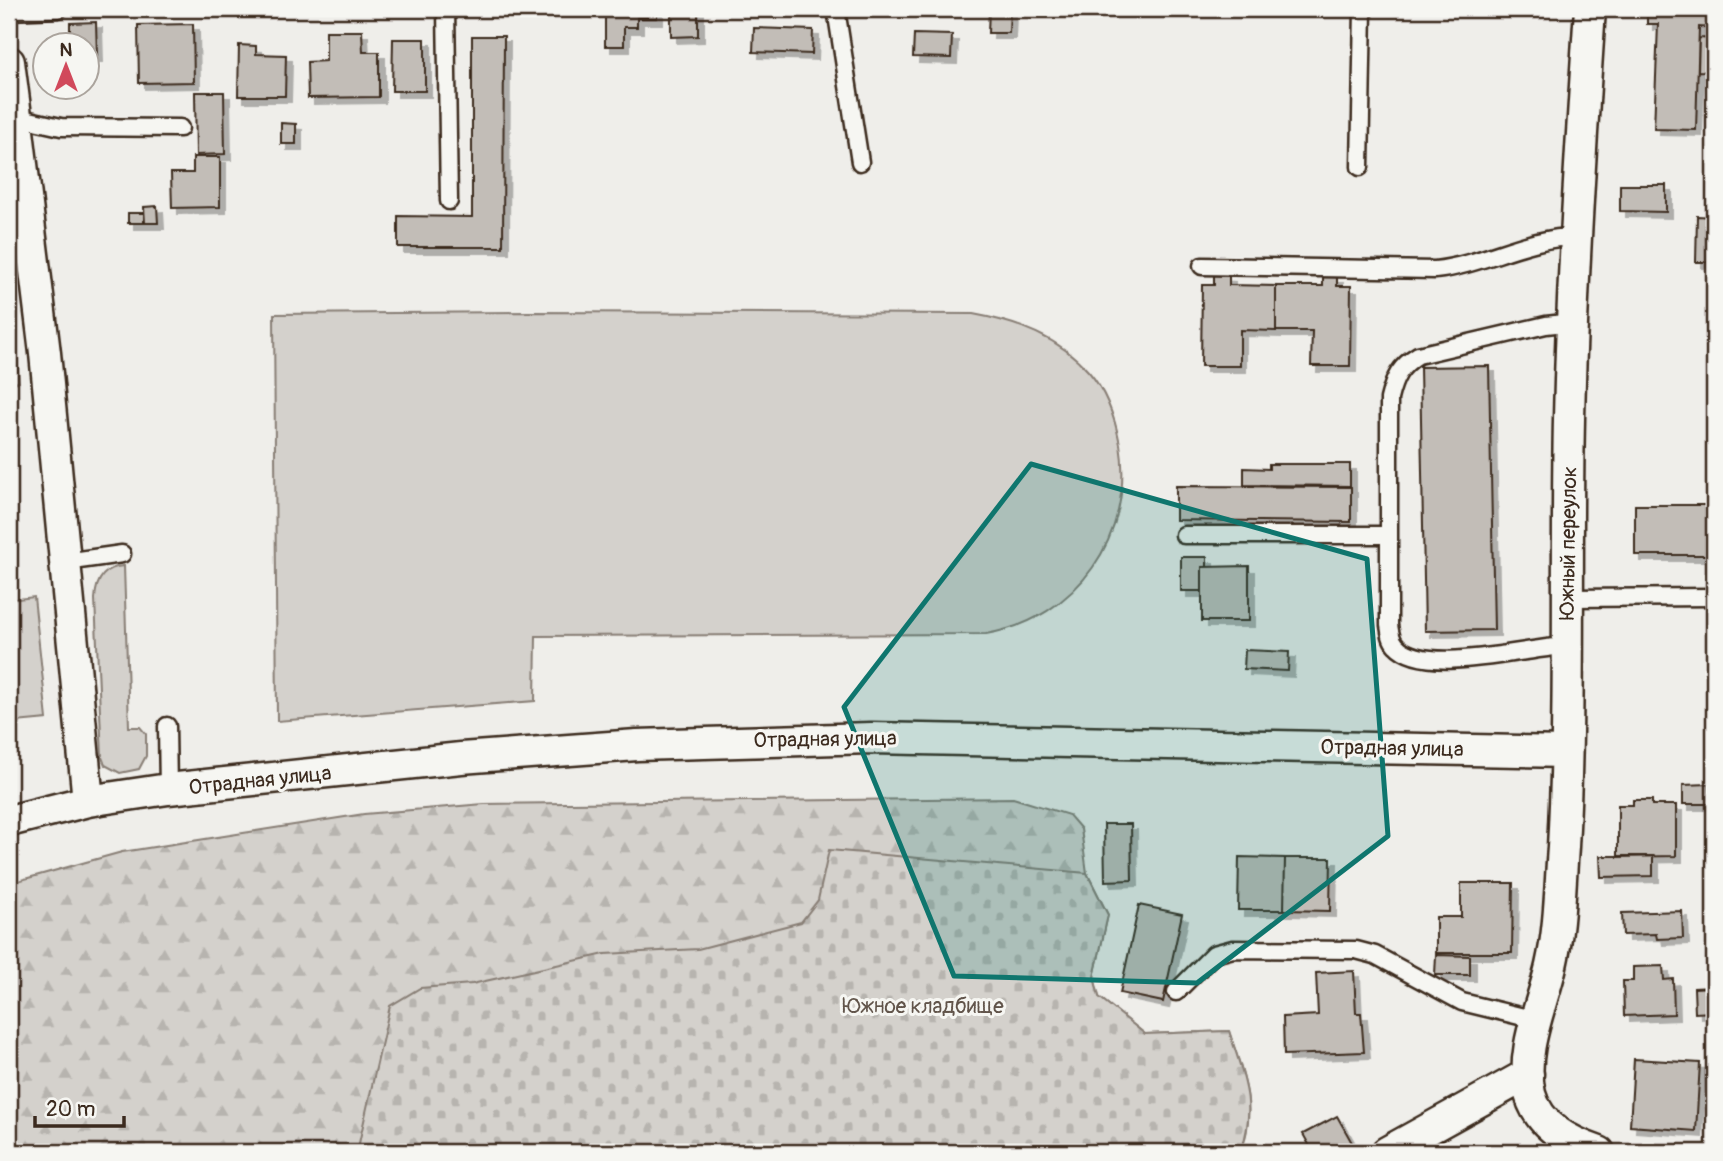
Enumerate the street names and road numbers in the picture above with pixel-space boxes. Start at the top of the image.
street label: Южный переулок [1554,466,1583,620]
street label: Отрадная улица [753,725,897,754]
street label: Отрадная улица [1320,734,1464,763]
street label: Отрадная улица [187,760,333,801]

